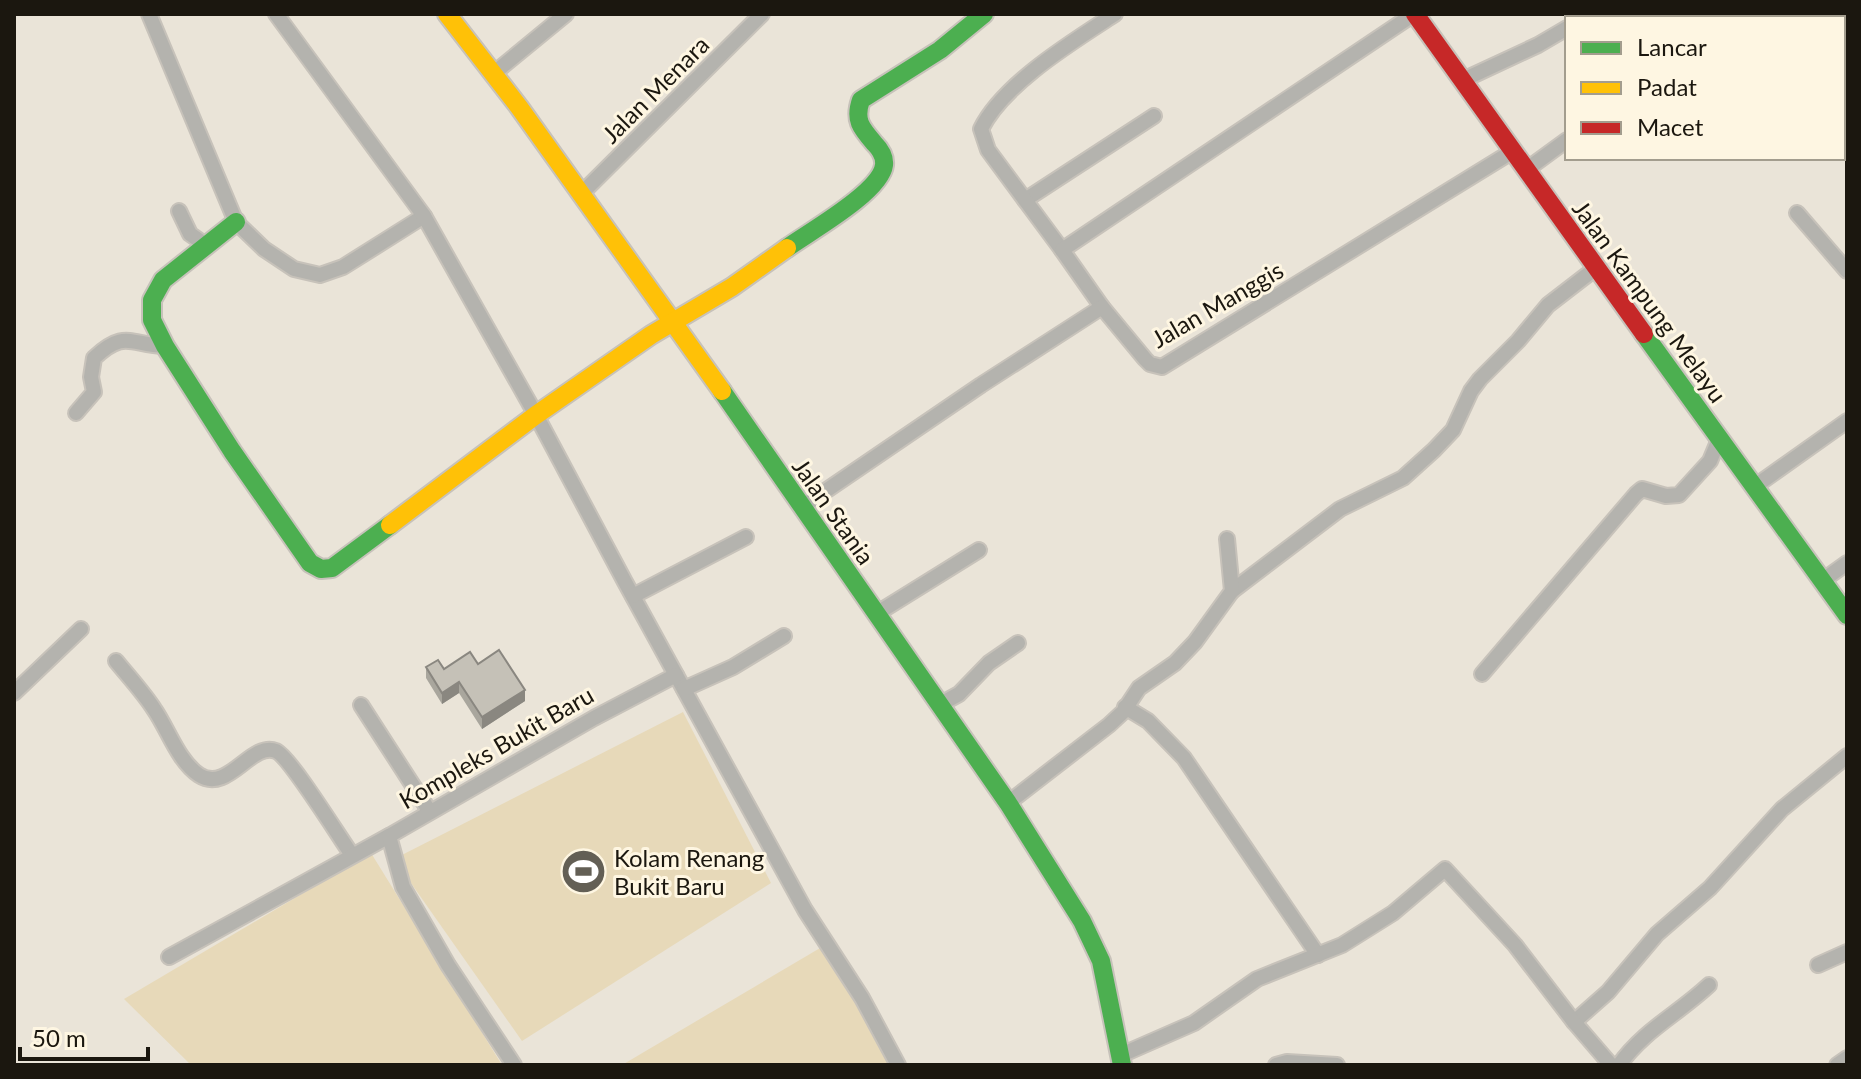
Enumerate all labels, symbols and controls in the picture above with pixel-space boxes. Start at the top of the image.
legend [1565,16,1845,160]
street label: Jalan Menara [596,30,714,148]
text: Lancar [1637,32,1707,61]
text: Padat [1637,72,1697,101]
text: Macet [1637,112,1704,141]
street label: Jalan Kampung Melayu [1567,194,1733,408]
street label: Jalan Manggis [1146,255,1288,353]
street label: Jalan Stania [787,452,881,570]
street label: Kompleks Bukit Baru [394,680,598,814]
place label: Kolam Renang Bukit Baru [614,843,764,900]
sports icon: Kolam Renang Bukit Baru [559,847,607,895]
scale bar [20,1011,148,1061]
text: 50 m [32,1023,86,1052]

